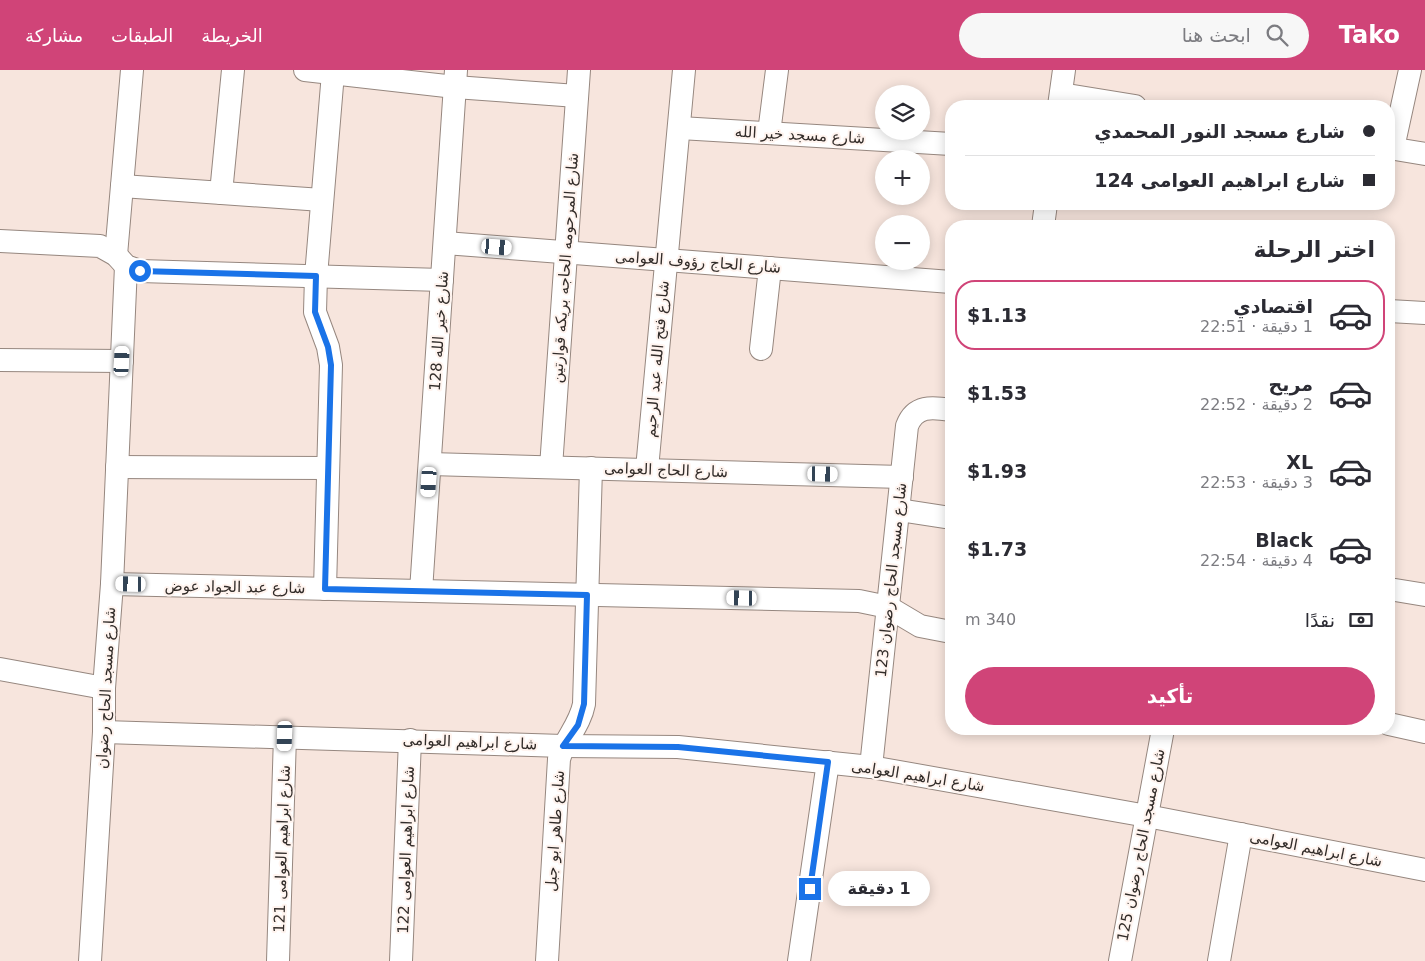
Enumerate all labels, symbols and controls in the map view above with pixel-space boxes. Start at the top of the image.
search box [959,13,1309,58]
icon: search [1263,21,1291,49]
text: Tako [1339,21,1400,49]
text: ابحث هنا [1182,24,1251,46]
text: مشاركة [25,25,83,46]
text: الطبقات [111,25,173,46]
text: الخريطة [201,25,263,46]
map controls [875,85,930,270]
button: layers [875,85,930,140]
text: شارع مسجد النور المحمدي [1094,120,1345,142]
street label: شارع مسجد خير الله [734,123,866,147]
button: + [875,150,930,205]
street label: شارع المرحومه الحاجه بريكه قوارتين [548,152,582,384]
text: شارع ابراهيم العوامى 124 [1094,169,1345,191]
button: − [875,215,930,270]
text: اختر الرحلة [1254,237,1375,262]
car [481,238,512,256]
street label: شارع الحاج رؤوف العوامى [614,247,781,278]
route start [129,260,151,282]
street label: شارع خير الله 128 [426,270,452,392]
street label: شارع فتح الله عبد الرحيم [641,280,673,438]
icon: car [1328,293,1373,338]
text: اقتصادي [1233,295,1313,317]
text: $1.13 [967,304,1027,326]
text: 1 دقيقة · 22:51 [1200,317,1313,336]
car [113,346,130,376]
icon: car [1328,371,1373,416]
text: مريح [1269,373,1313,395]
text: $1.53 [967,382,1027,404]
text: 2 دقيقة · 22:52 [1200,395,1313,414]
icon: car [1328,449,1373,494]
text: XL [1286,451,1313,473]
street label: شارع الحاج العوامى [604,459,728,482]
text: $1.93 [967,460,1027,482]
car [807,466,838,482]
car [420,467,437,497]
text: 3 دقيقة · 22:53 [1200,473,1313,492]
street label: شارع مسجد الحاج رضوان 123 [872,482,911,678]
icon: car [1328,527,1373,572]
text: Black [1255,529,1313,551]
text: $1.73 [967,538,1027,560]
text: 4 دقيقة · 22:54 [1200,551,1313,570]
car [115,576,146,592]
street label: شارع عبد الجواد عوض [164,577,306,597]
car [726,590,757,606]
icon: cash [1347,606,1375,634]
street label: شارع مسجد الحاج رضوان [93,607,120,770]
text: نقدًا [1305,609,1335,631]
text: 340 m [965,610,1016,629]
button: تأكيد [965,667,1375,725]
car [276,721,293,751]
street label: شارع ابراهيم العوامى [402,731,538,753]
street label: شارع مسجد الحاج رضوان 125 [1114,747,1169,943]
street label: شارع ابراهيم العوامى [850,757,986,795]
street label: شارع ابراهيم العوامى 121 [270,765,294,933]
street label: شارع ابراهيم العوامى 122 [394,766,418,934]
street label: شارع طاهر ابو جبل [542,770,568,892]
street label: شارع ابراهيم العوامى [1248,827,1384,871]
callout: 1 دقيقة [828,872,930,906]
route end [799,878,821,900]
text: 1 دقيقة [847,879,911,898]

